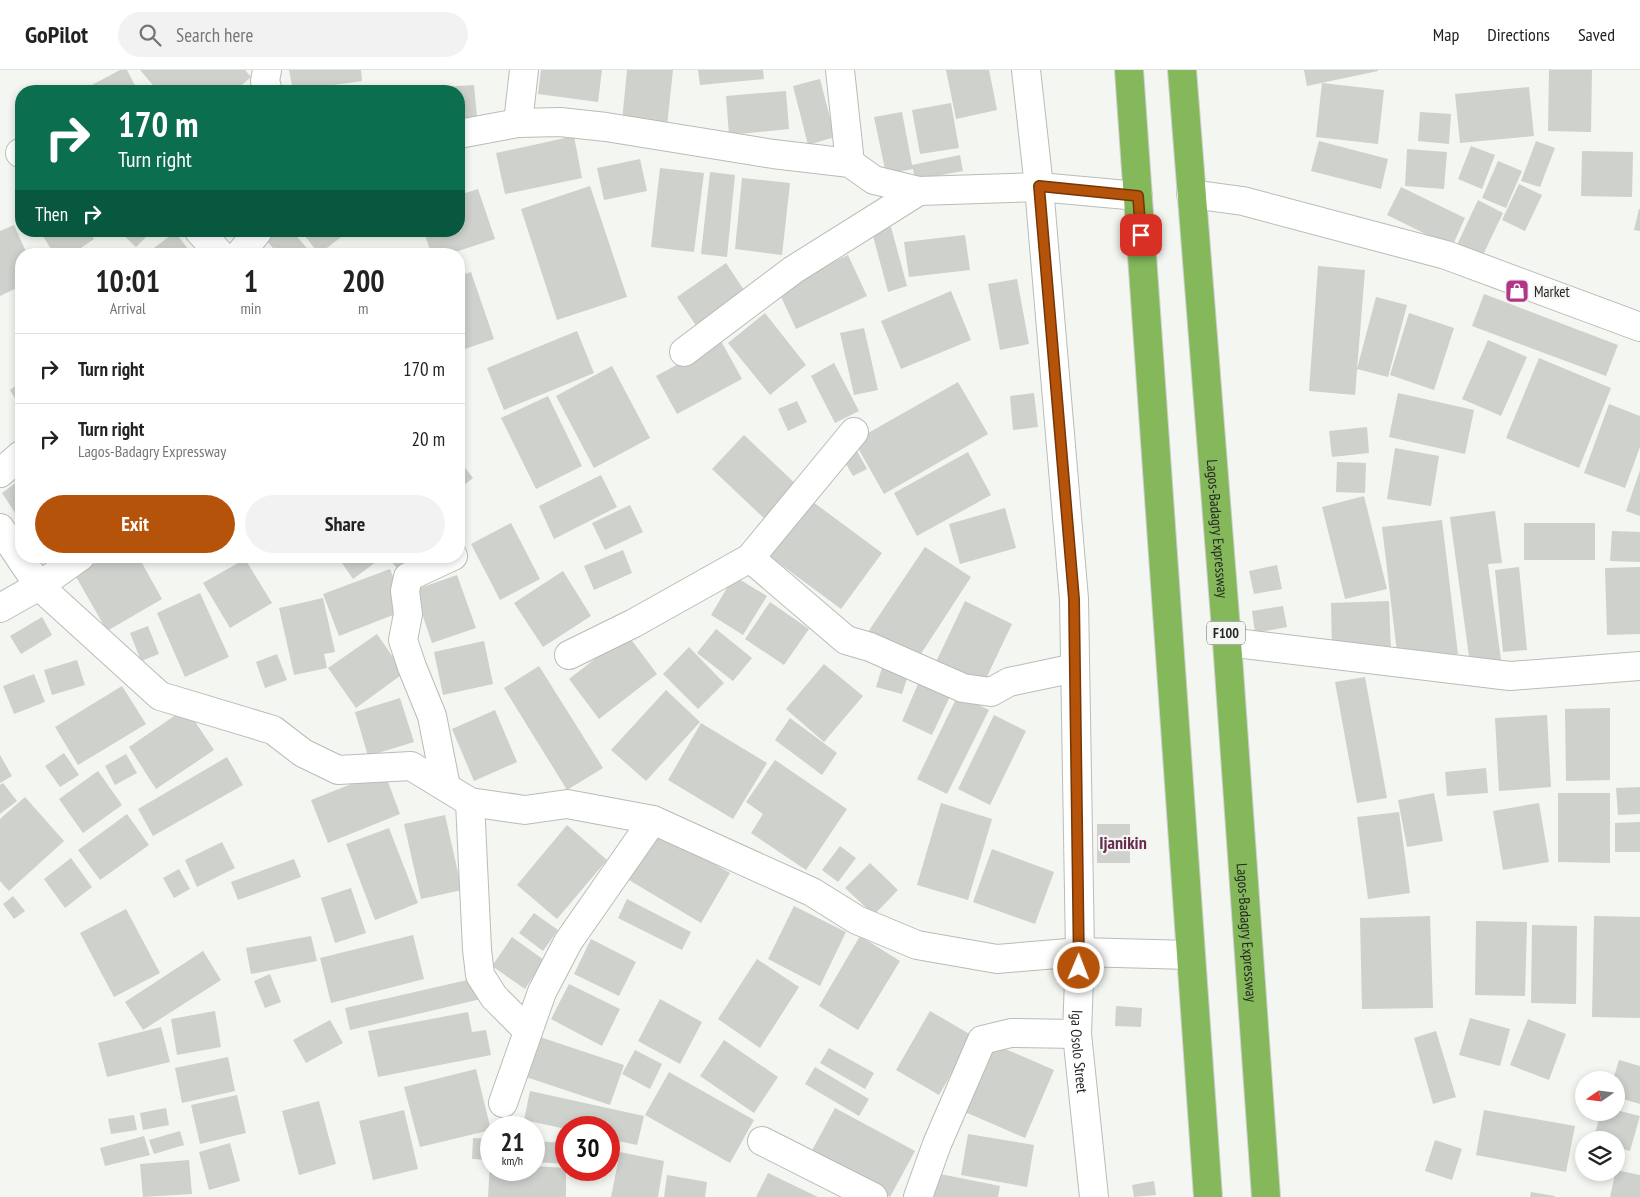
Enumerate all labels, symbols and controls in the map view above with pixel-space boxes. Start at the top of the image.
search box [118,12,468,57]
text: GoPilot [25,19,88,50]
icon: search [136,21,164,49]
text: Search here [176,23,253,47]
text: Map [1433,23,1459,46]
text: Directions [1487,23,1550,46]
text: Saved [1578,23,1615,46]
text: 170 m [118,101,199,147]
icon: right [35,105,100,170]
text: Turn right [118,145,192,173]
icon: right [78,200,106,228]
text: Then [35,202,68,226]
pin [1120,214,1162,256]
icon: arrive [1127,221,1155,249]
text: 10:01 [95,261,160,300]
text: 1 [244,261,258,300]
text: 200 [342,261,385,300]
shop icon: Market [1504,278,1530,304]
place label: Market [1534,282,1570,301]
text: Arrival [110,298,146,318]
text: min [240,298,261,318]
text: m [358,298,368,318]
icon: right [35,355,63,383]
text: Turn right [78,357,144,381]
text: 170 m [403,357,445,381]
text: Turn right [78,417,144,441]
icon: right [35,425,63,453]
text: 20 m [412,427,445,451]
text: Lagos-Badagry Expressway [78,441,226,461]
street label: Lagos-Badagry Expressway [1203,458,1233,599]
button: Exit [35,495,235,553]
button: Share [245,495,445,553]
road number: F100 [1207,622,1245,644]
district label: Ijanikin [1099,831,1147,854]
street label: Lagos-Badagry Expressway [1233,862,1262,1003]
position arrow [1052,941,1104,993]
street label: Iga Osolo Street [1067,1010,1093,1094]
north arrow [1575,1071,1625,1121]
map controls [1575,1071,1625,1181]
speed limit sign: 30 [555,1116,620,1181]
text: 21 [501,1126,524,1158]
button: layers [1575,1131,1625,1181]
text: km/h [502,1153,523,1168]

